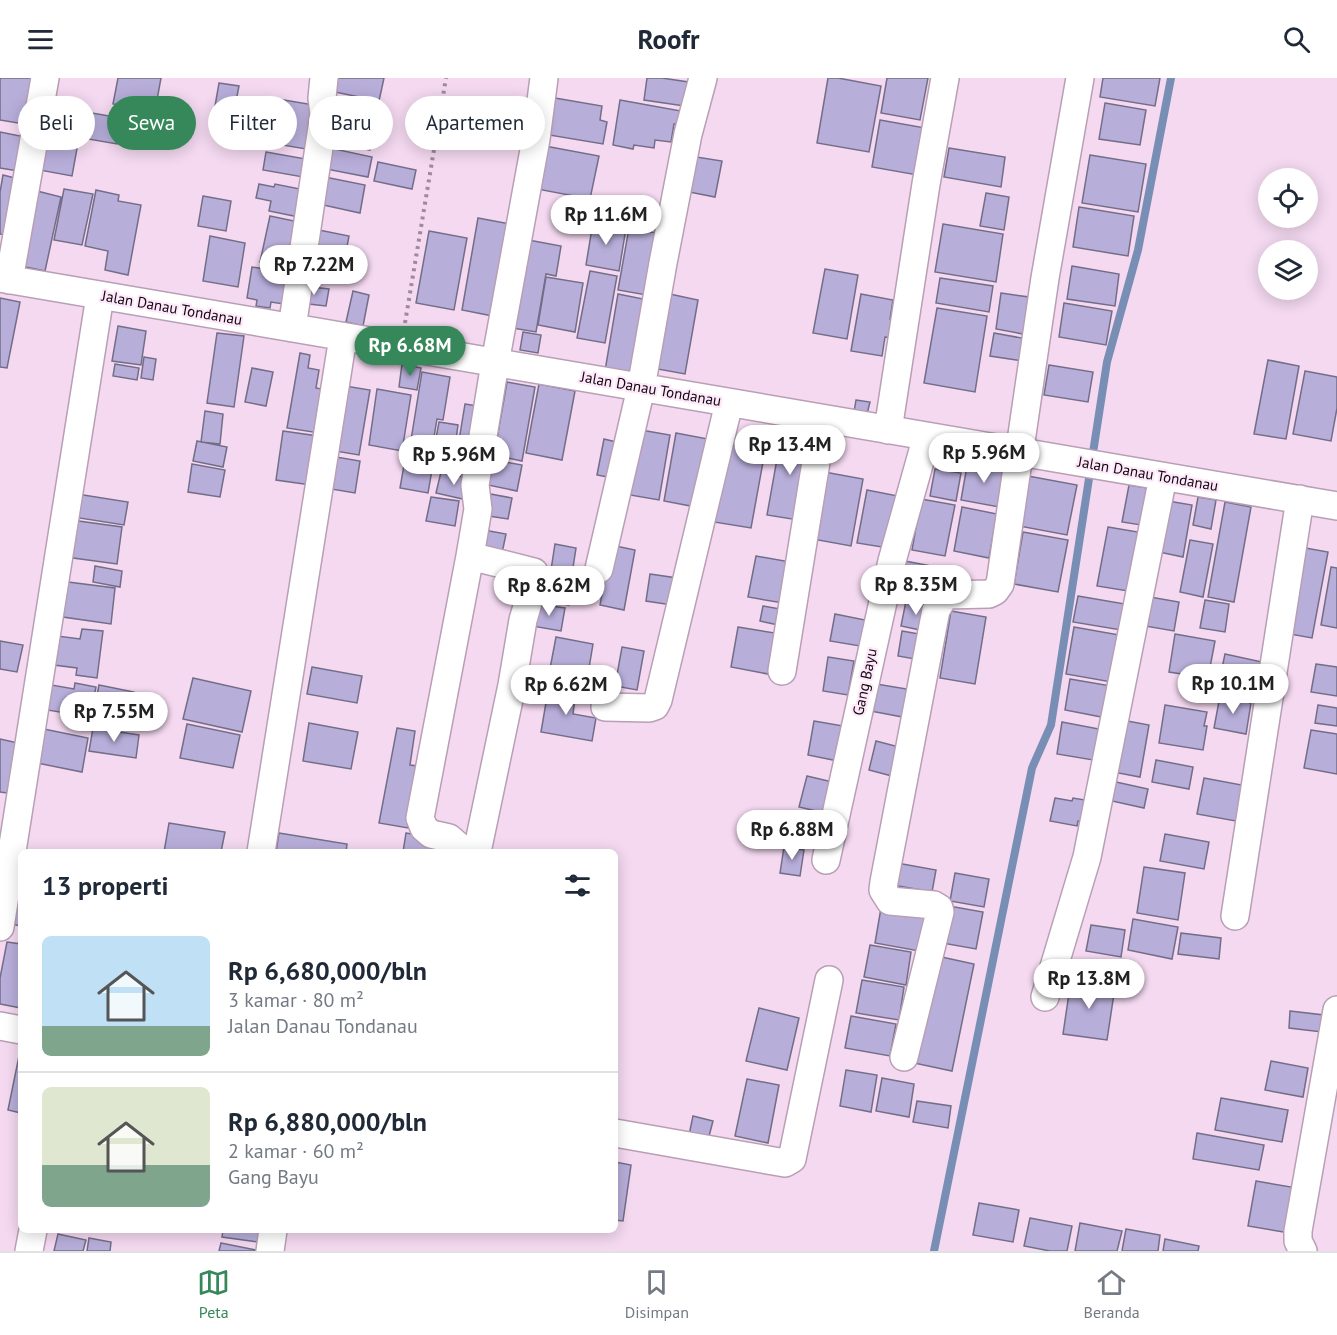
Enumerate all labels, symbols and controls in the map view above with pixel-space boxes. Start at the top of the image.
text: Roofr [638,22,699,56]
icon: menu [24,23,57,56]
icon: search [1280,23,1313,56]
chip: Beli [18,96,95,150]
chip: Sewa [107,96,196,150]
chip: Filter [208,96,297,150]
chip: Baru [309,96,393,150]
chip: Apartemen [405,96,545,150]
map controls [1258,168,1318,300]
button: locate [1258,168,1318,228]
pin: Rp 11.6M [544,195,668,246]
text: Rp 11.6M [565,201,647,227]
button: layers [1258,240,1318,300]
pin: Rp 7.22M [252,245,376,296]
text: Rp 7.22M [274,251,354,277]
street label: Jalan Danau Tondanau [99,286,244,329]
pin: Rp 6.68M [348,326,472,377]
text: Rp 6.68M [369,332,451,358]
street label: Jalan Danau Tondanau [578,367,723,410]
pin: Rp 13.4M [728,425,852,476]
text: Rp 13.4M [749,431,831,457]
pin: Rp 5.96M [922,433,1046,484]
pin: Rp 5.96M [392,435,516,486]
text: Rp 5.96M [943,439,1025,465]
text: Rp 5.96M [413,441,495,467]
street label: Jalan Danau Tondanau [1075,452,1220,495]
pin: Rp 8.35M [854,565,978,616]
pin: Rp 8.62M [487,566,611,617]
text: Rp 8.35M [875,571,957,597]
text: Rp 8.62M [508,572,590,598]
street label: Gang Bayu [848,647,881,717]
pin: Rp 10.1M [1171,664,1295,715]
pin: Rp 6.62M [504,665,628,716]
text: Rp 10.1M [1192,670,1274,696]
text: Rp 6.62M [525,671,607,697]
pin: Rp 7.55M [52,692,176,743]
text: Rp 7.55M [74,698,154,724]
pin: Rp 6.88M [730,810,854,861]
text: Rp 6.88M [751,816,833,842]
text: 13 properti [42,869,168,902]
icon: filters [561,869,594,902]
text: Rp 6,680,000/bln [228,954,427,987]
pin: Rp 13.8M [1027,959,1151,1010]
icon: home [90,960,162,1032]
text: Rp 13.8M [1048,965,1130,991]
text: 3 kamar · 80 m² [228,987,364,1013]
text: Jalan Danau Tondanau [228,1013,418,1039]
text: Rp 6,880,000/bln [228,1105,427,1138]
icon: home [90,1111,162,1183]
text: 2 kamar · 60 m² [228,1138,364,1164]
text: Gang Bayu [228,1164,319,1190]
tab: Peta [197,1266,230,1322]
tab: Disimpan [625,1266,689,1322]
tab: Beranda [1084,1266,1140,1322]

